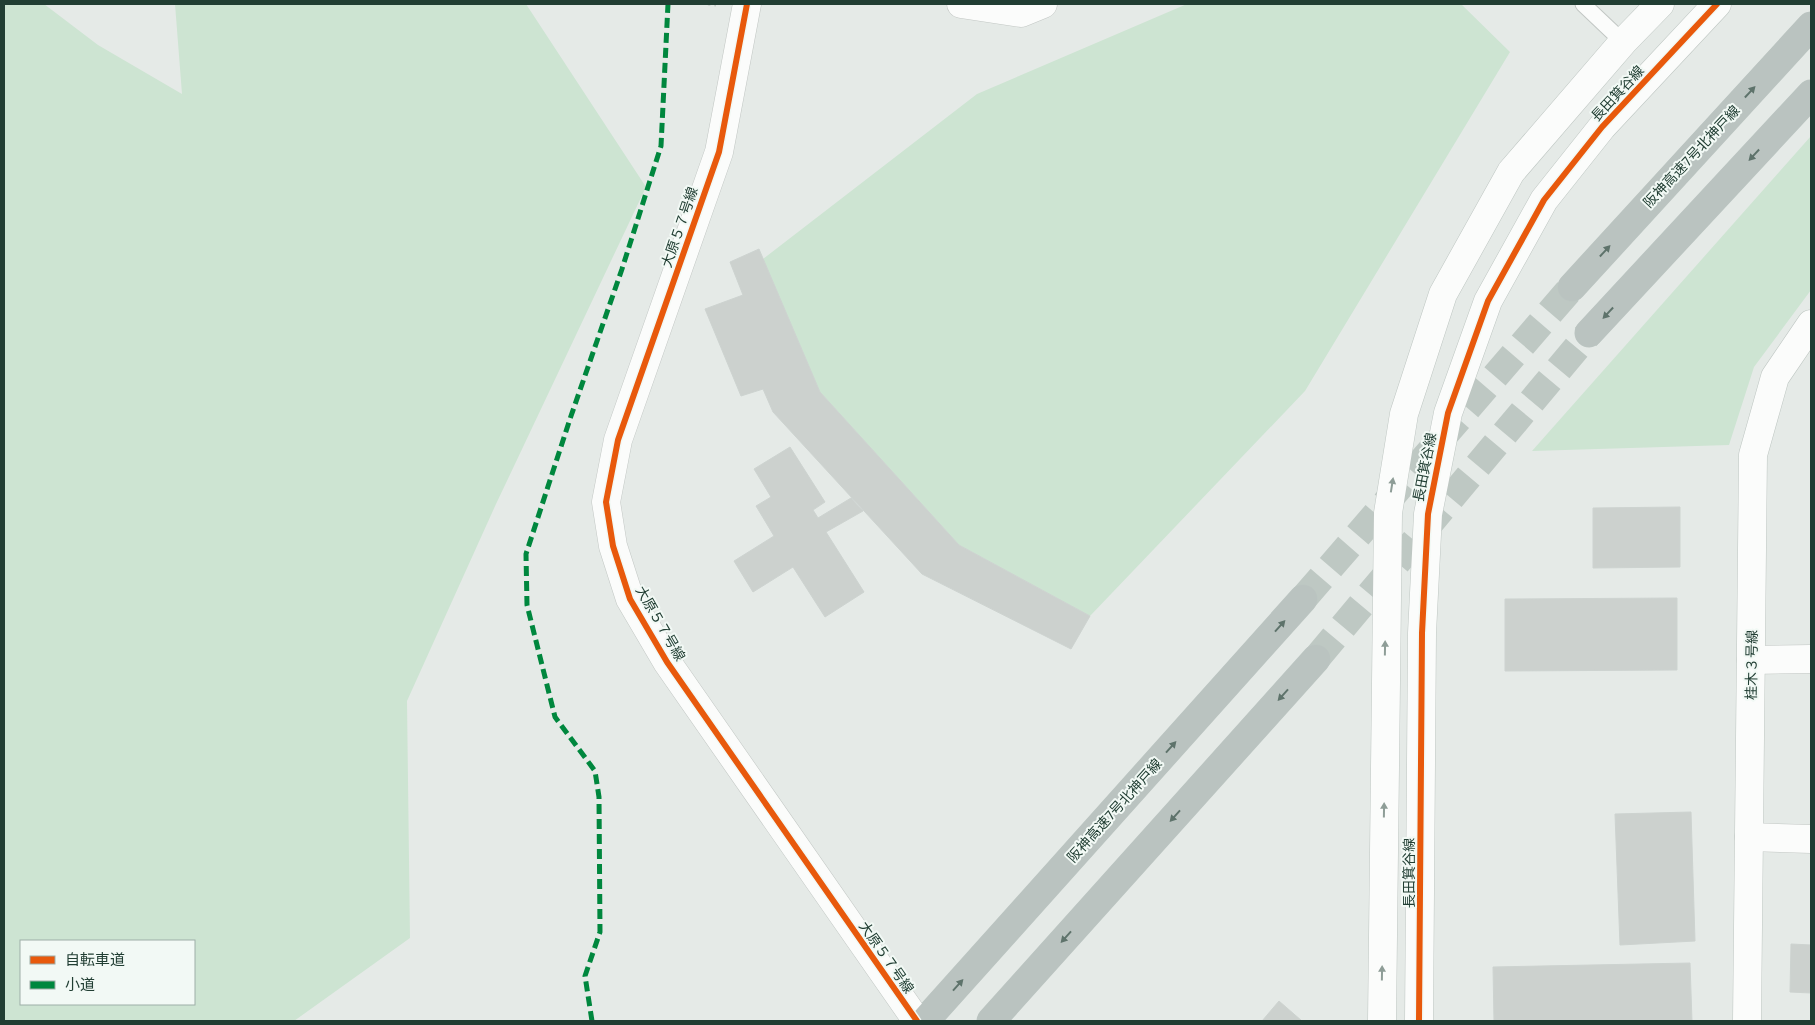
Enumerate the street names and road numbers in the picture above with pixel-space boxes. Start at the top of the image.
street label: 長田箕谷線 [1587,62,1647,124]
street label: 阪神高速7号北神戸線 [1639,102,1743,210]
street label: 大原５７号線 [657,185,701,269]
street label: 長田箕谷線 [1409,431,1439,503]
street label: 大原５７号線 [633,582,689,664]
street label: 桂木３号線 [1742,630,1760,700]
street label: 阪神高速7号北神戸線 [1063,755,1165,865]
street label: 長田箕谷線 [1400,838,1417,908]
street label: 大原５７号線 [856,918,918,996]

